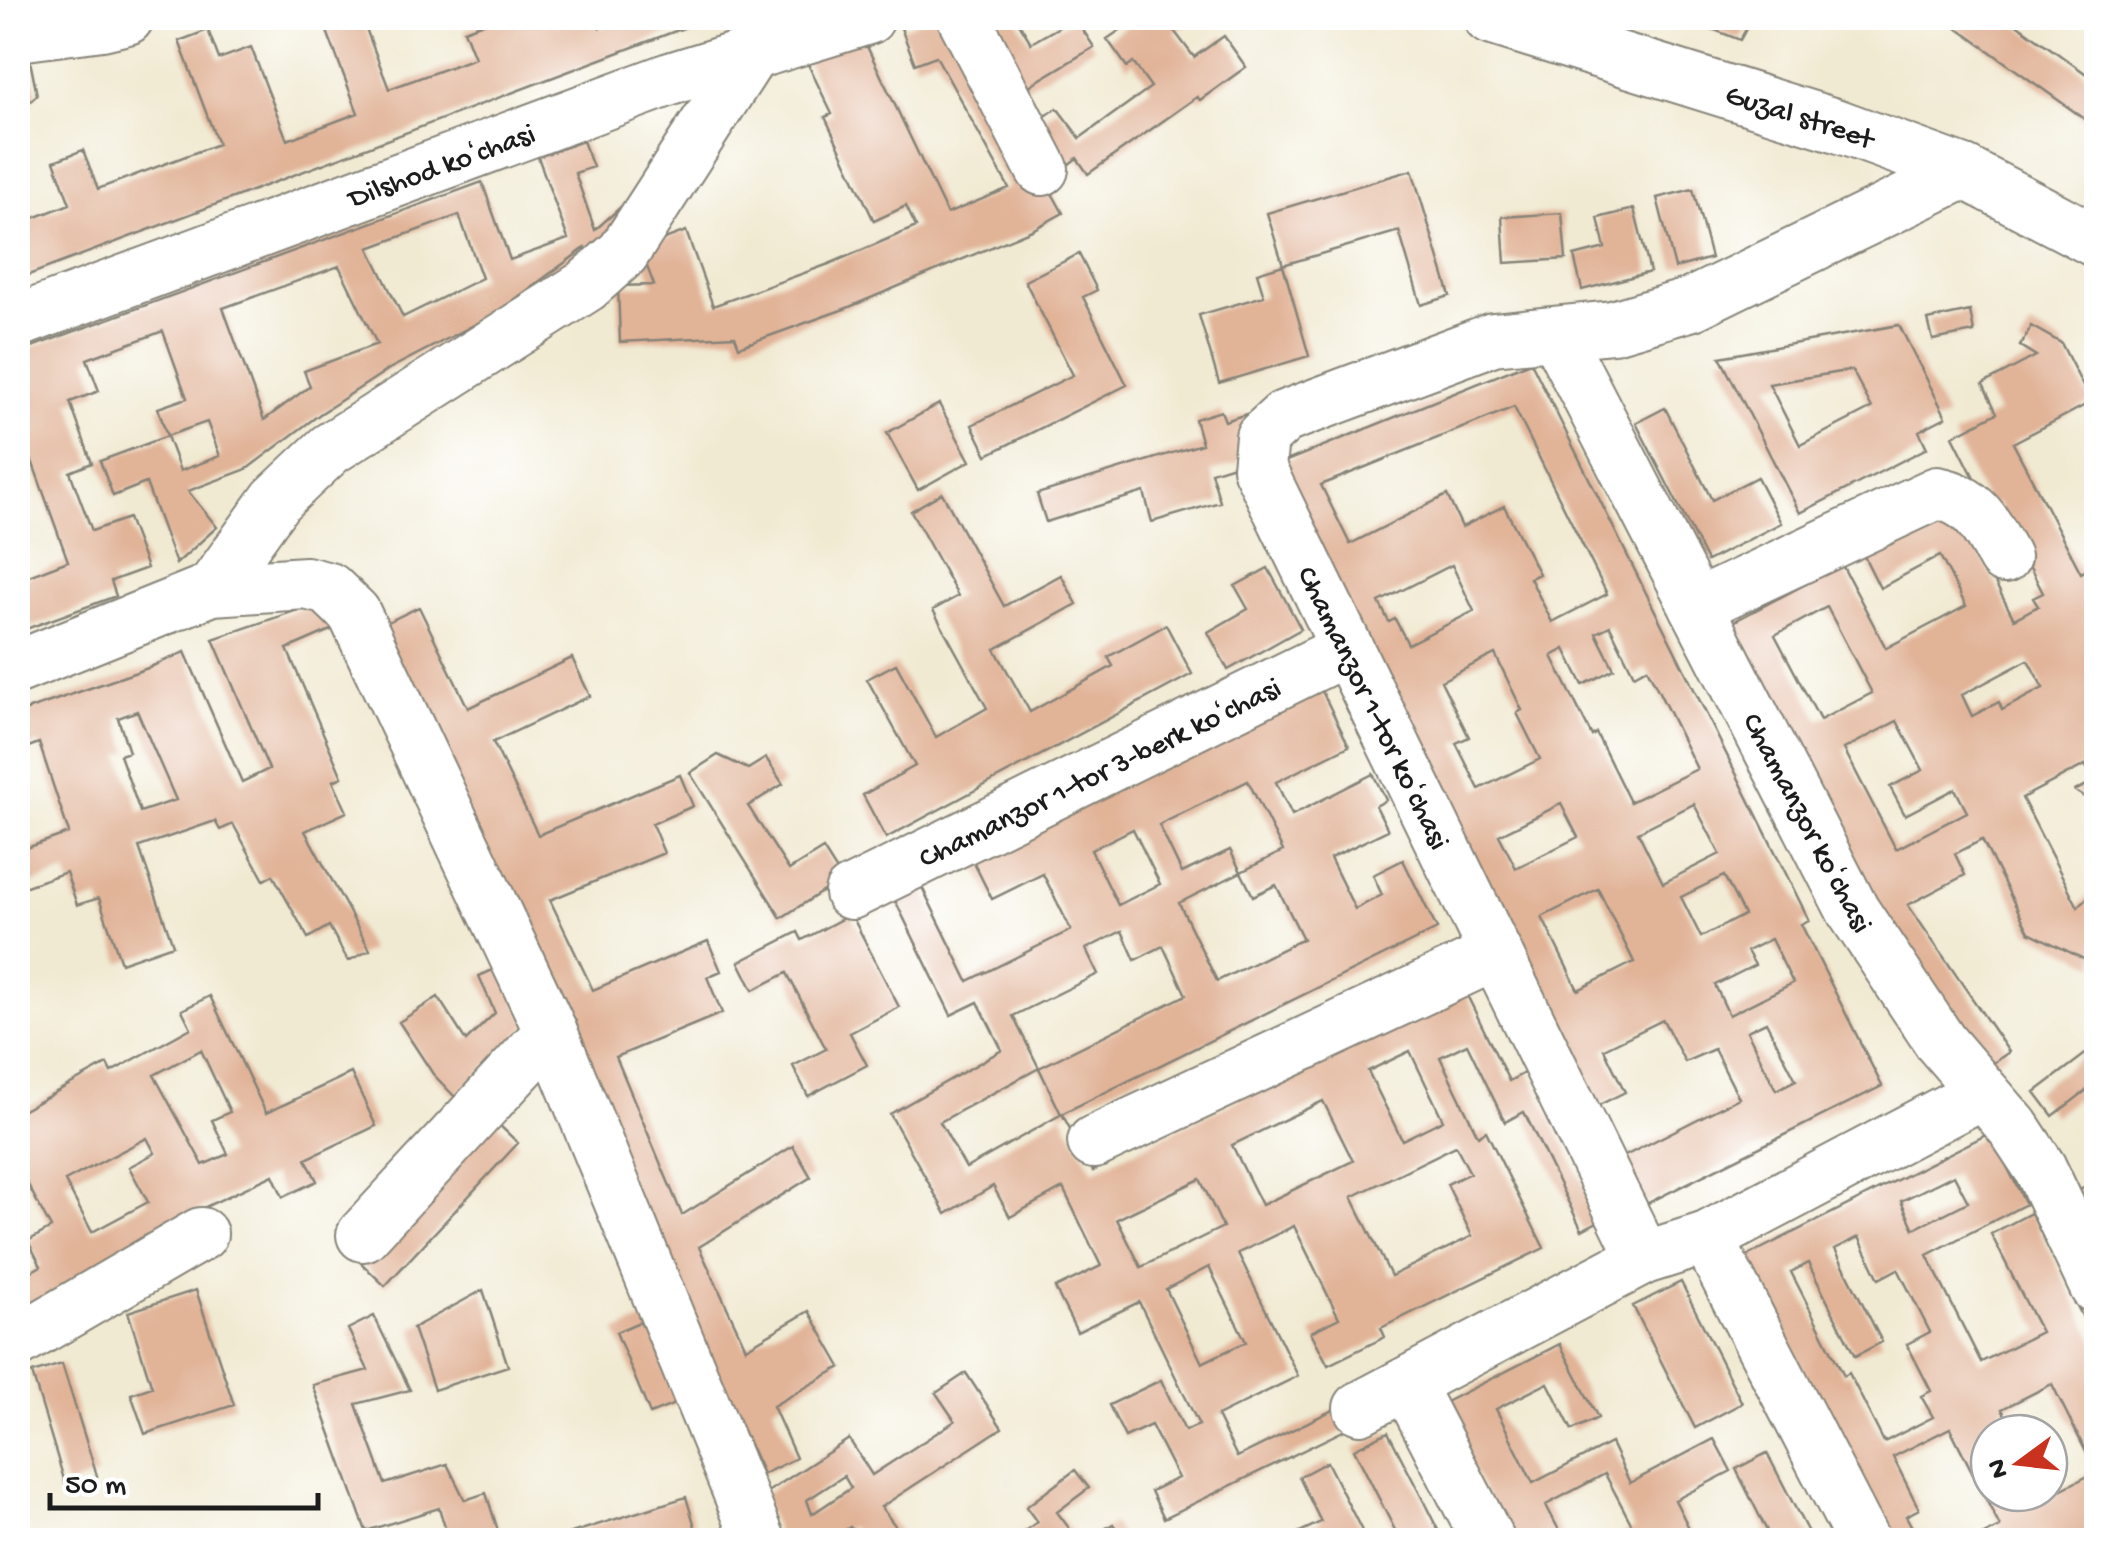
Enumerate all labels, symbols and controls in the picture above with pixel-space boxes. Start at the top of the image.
street label: Guzal street [1720,79,1880,160]
street label: Dilshod koʻchasi [342,118,541,219]
street label: Chamanzor 1-tor koʻchasi [1287,562,1455,856]
street label: Chamanzor 1-tor 3-berk koʻchasi [914,672,1288,878]
street label: Chamanzor koʻchasi [1732,708,1878,940]
north arrow [1969,1413,2069,1513]
scale bar [50,1448,318,1510]
text: N [1981,1455,2018,1481]
text: 50 m [65,1470,126,1505]

